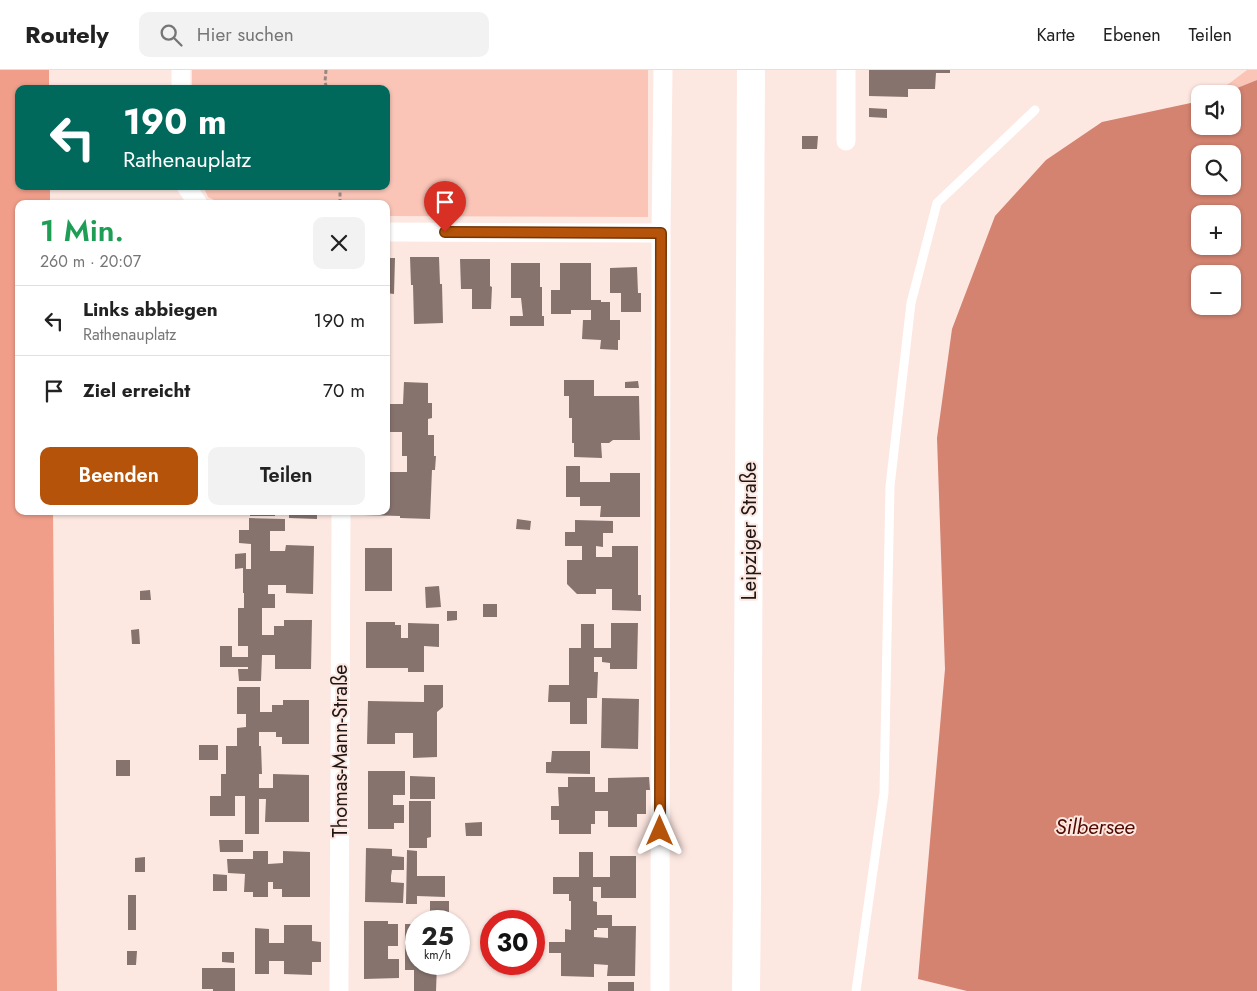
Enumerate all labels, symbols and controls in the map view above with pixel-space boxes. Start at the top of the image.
search box [139,12,489,57]
text: Routely [25,17,109,52]
icon: search [157,21,185,49]
text: Hier suchen [197,21,294,48]
text: Karte [1036,22,1075,48]
text: Ebenen [1103,22,1161,48]
text: Teilen [1189,22,1232,48]
map controls [1191,85,1241,315]
button: sound [1191,85,1241,135]
text: 190 m [123,97,227,147]
icon: left [40,105,105,170]
text: Rathenauplatz [123,143,251,175]
button: search [1191,145,1241,195]
pin [424,181,466,232]
icon: arrive [431,188,459,216]
button: + [1191,205,1241,255]
text: 1 Min. [40,209,124,252]
button: close [313,217,365,269]
text: 260 m · 20:07 [40,250,141,273]
button: − [1191,265,1241,315]
text: Links abbiegen [83,296,218,323]
icon: left [40,307,68,335]
text: 190 m [314,307,365,334]
text: Rathenauplatz [83,323,176,346]
icon: arrive [40,377,68,405]
text: Ziel erreicht [83,377,190,404]
text: 70 m [323,377,365,404]
button: Beenden [40,447,198,505]
button: Teilen [208,447,365,505]
street label: Leipziger Straße [735,462,764,600]
street label: Thomas-Mann-Straße [326,664,355,838]
position arrow [633,804,685,856]
water label: Silbersee [1055,812,1135,842]
speed limit sign: 30 [480,910,545,975]
text: 25 [421,918,454,954]
text: km/h [424,946,451,964]

